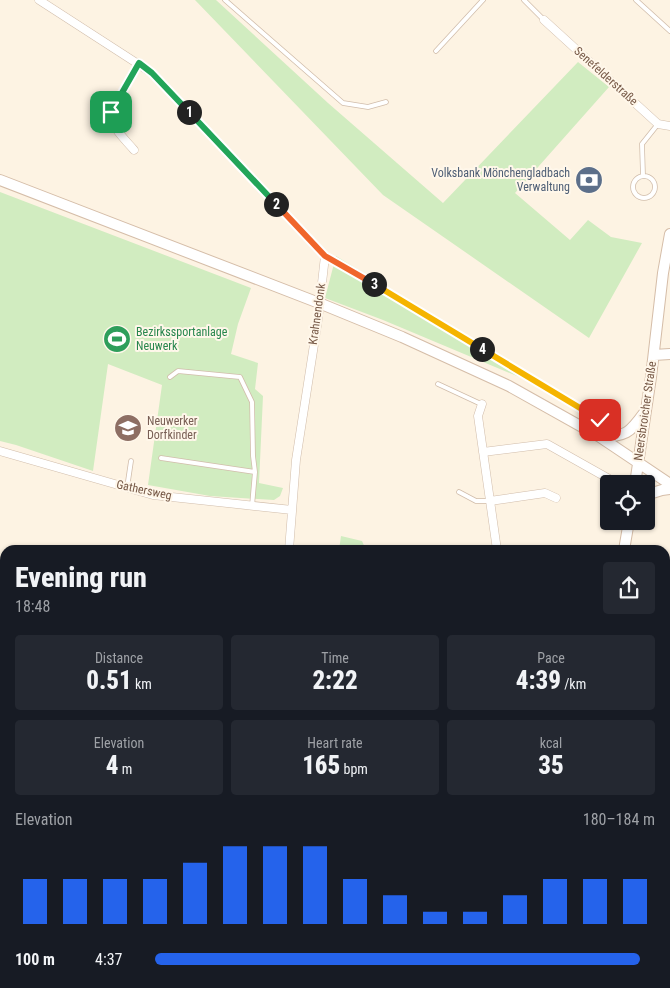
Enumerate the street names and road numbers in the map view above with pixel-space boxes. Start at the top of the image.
street label: Senefelderstraße [571,44,641,108]
street label: Krahnendonk [306,282,328,346]
street label: Neersbroicher Straße [631,360,659,462]
street label: Gathersweg [115,477,173,503]

